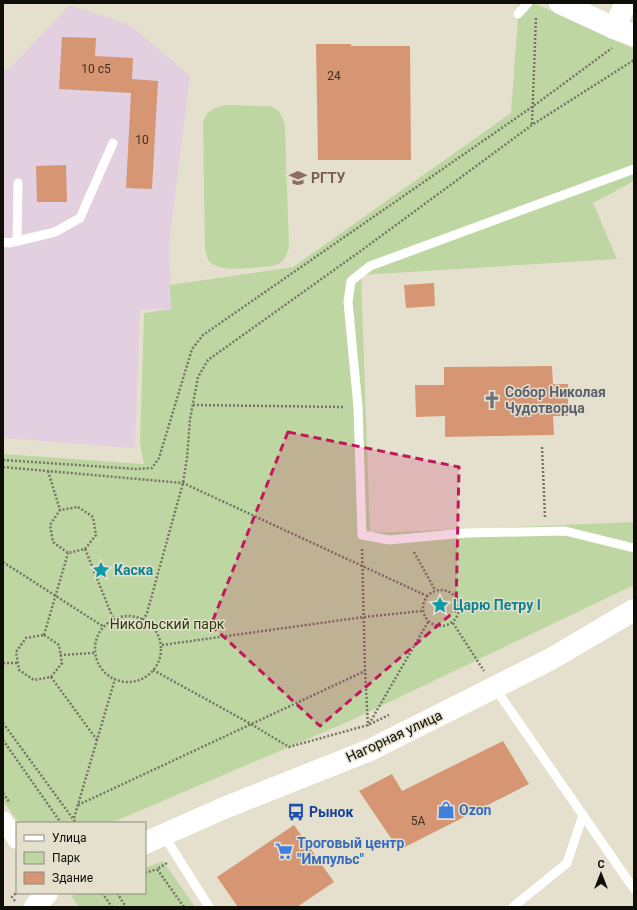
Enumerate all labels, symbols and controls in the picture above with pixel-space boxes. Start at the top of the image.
house number: 10 с5 [81,62,111,76]
house number: 24 [327,69,341,83]
house number: 10 [135,133,149,147]
school or university icon: РГТУ [288,168,308,188]
place label: РГТУ [311,170,346,186]
place label: Собор Николая Чудотворца [505,384,606,416]
church icon: Собор Николая Чудотворца [482,390,502,410]
place icon: Каска [91,560,111,580]
place label: Каска [114,562,154,578]
place icon: Царю Петру I [430,595,450,615]
place label: Царю Петру I [453,597,541,613]
park label: Никольский парк [110,616,225,632]
street label: Нагорная улица [343,707,445,765]
shop icon: Ozon [436,800,456,820]
bus stop icon: Рынок [286,802,306,822]
place label: Ozon [459,802,492,818]
place label: Рынок [309,804,353,820]
house number: 5А [411,814,425,828]
legend [16,822,146,894]
text: Улица [52,831,87,845]
place label: Троговый центр "Импульс" [297,835,404,867]
supermarket icon: Троговый центр "Импульс" [274,841,294,861]
text: Парк [52,851,81,865]
north arrow [581,854,621,894]
text: С [597,858,605,871]
text: Здание [52,871,93,885]

